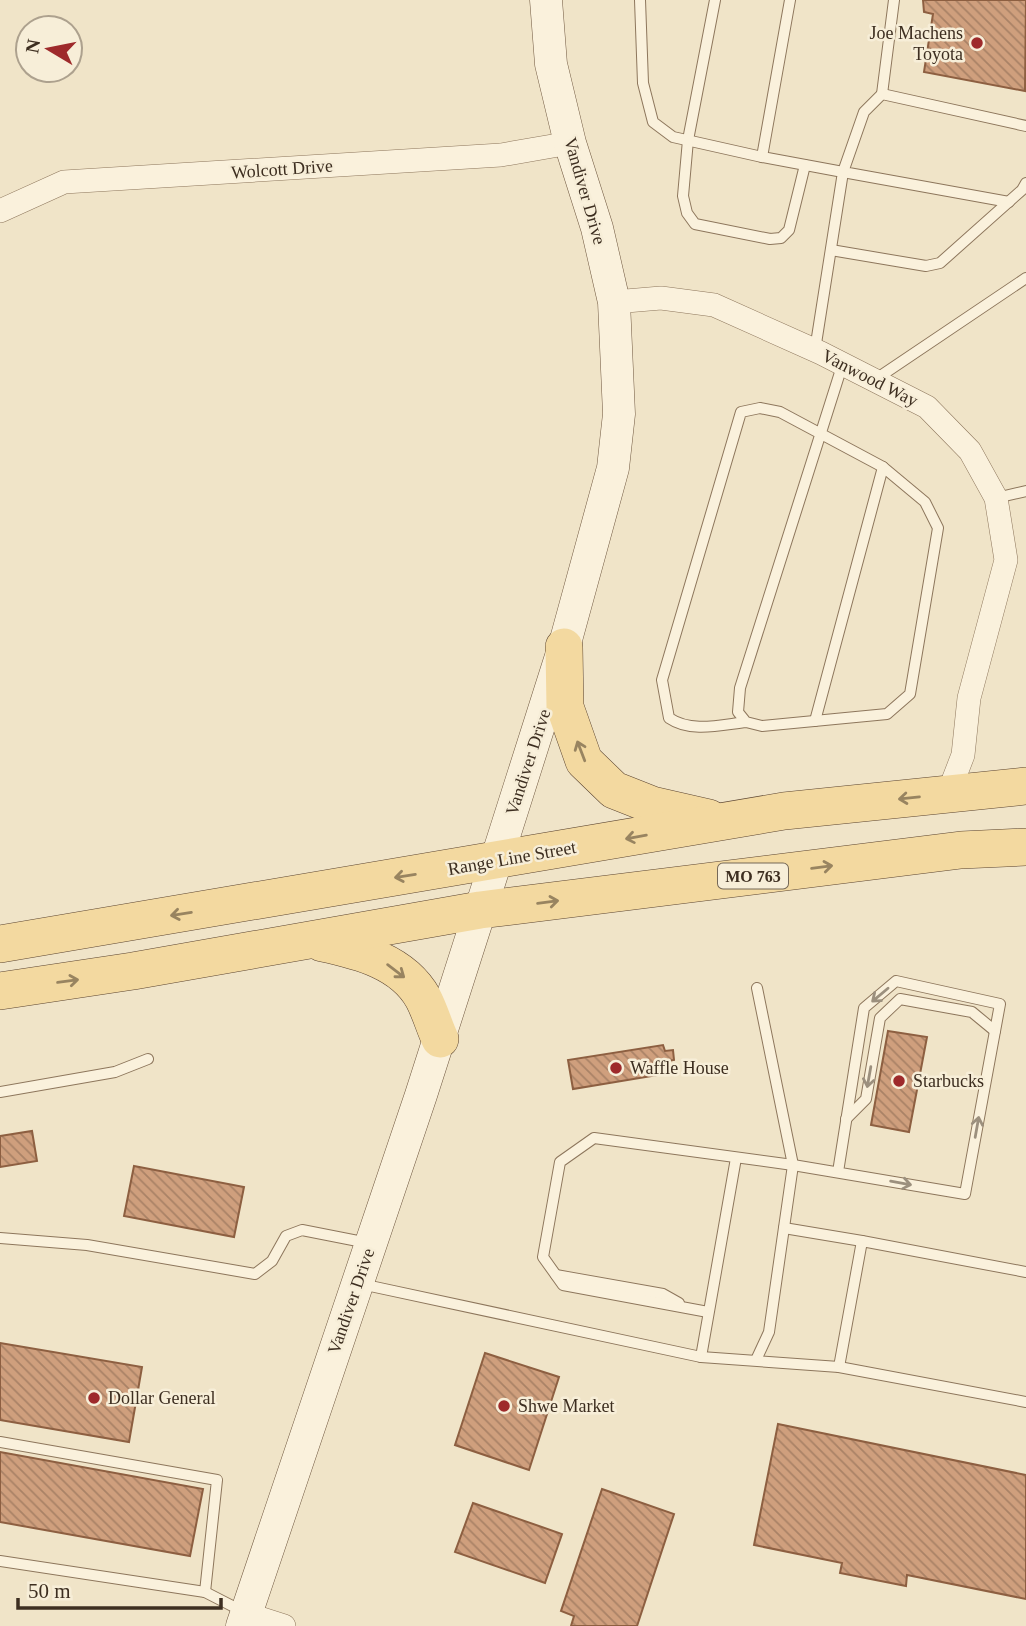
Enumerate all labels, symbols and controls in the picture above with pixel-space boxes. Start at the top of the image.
north arrow [14,14,84,84]
place label: Joe Machens Toyota [870,23,963,64]
marker: Joe Machens Toyota [969,35,985,51]
text: N [21,37,44,55]
street label: Vandiver Drive [560,135,610,247]
street label: Wolcott Drive [230,155,334,183]
street label: Vanwood Way [819,345,921,411]
street label: Vandiver Drive [501,706,555,818]
one-way arrow [574,741,586,762]
one-way arrow [899,792,921,805]
one-way arrow [625,831,648,844]
street label: Range Line Street [446,837,578,879]
one-way arrow [811,861,833,874]
road number: MO 763 [718,863,788,888]
one-way arrow [394,870,417,883]
one-way arrow [536,895,559,908]
one-way arrow [170,908,192,921]
one-way arrow [387,964,405,979]
one-way arrow [56,974,78,987]
one-way arrow [872,987,890,1002]
place label: Waffle House [630,1058,729,1078]
marker: Waffle House [608,1060,624,1076]
one-way arrow [862,1065,876,1088]
place label: Starbucks [913,1071,984,1091]
marker: Starbucks [891,1073,907,1089]
one-way arrow [971,1116,984,1139]
one-way arrow [889,1177,912,1190]
street label: Vandiver Drive [324,1246,378,1356]
place label: Dollar General [108,1388,215,1408]
marker: Dollar General [86,1390,102,1406]
place label: Shwe Market [518,1396,614,1416]
marker: Shwe Market [496,1398,512,1414]
scale bar [18,1566,220,1610]
text: 50 m [28,1579,71,1603]

